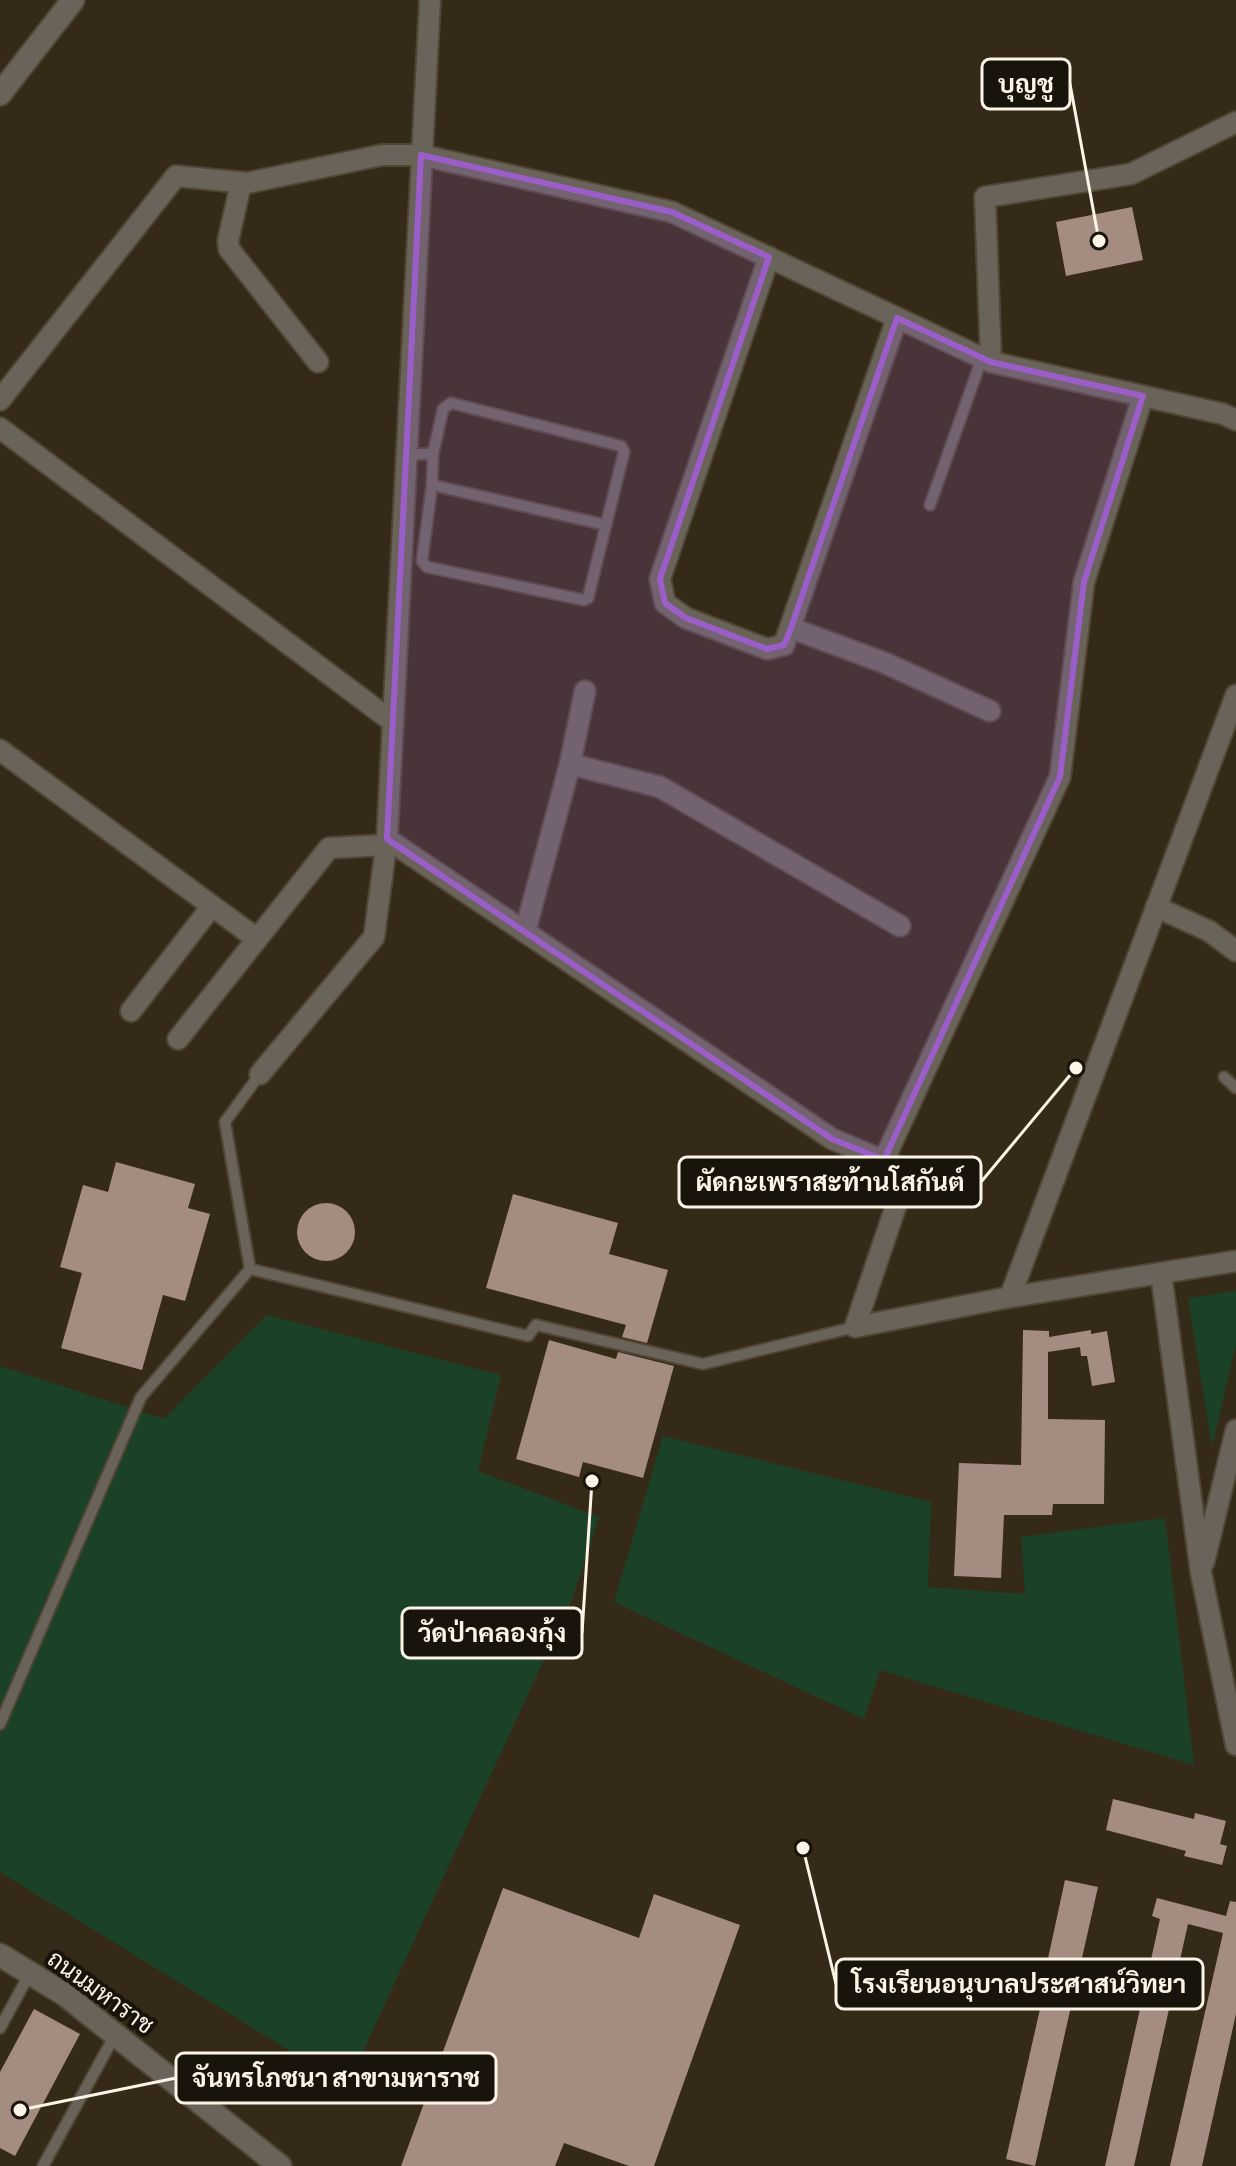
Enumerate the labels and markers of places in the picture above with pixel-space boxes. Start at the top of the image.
callout: บุญชู [982,59,1070,109]
callout: ผัดกะเพราสะท้านโสกันต์ [679,1157,981,1207]
callout: วัดป่าคลองกุ้ง [402,1608,582,1658]
callout: โรงเรียนอนุบาลประศาสน์วิทยา [836,1959,1203,2009]
callout: จันทรโภชนา สาขามหาราช [176,2053,496,2103]

